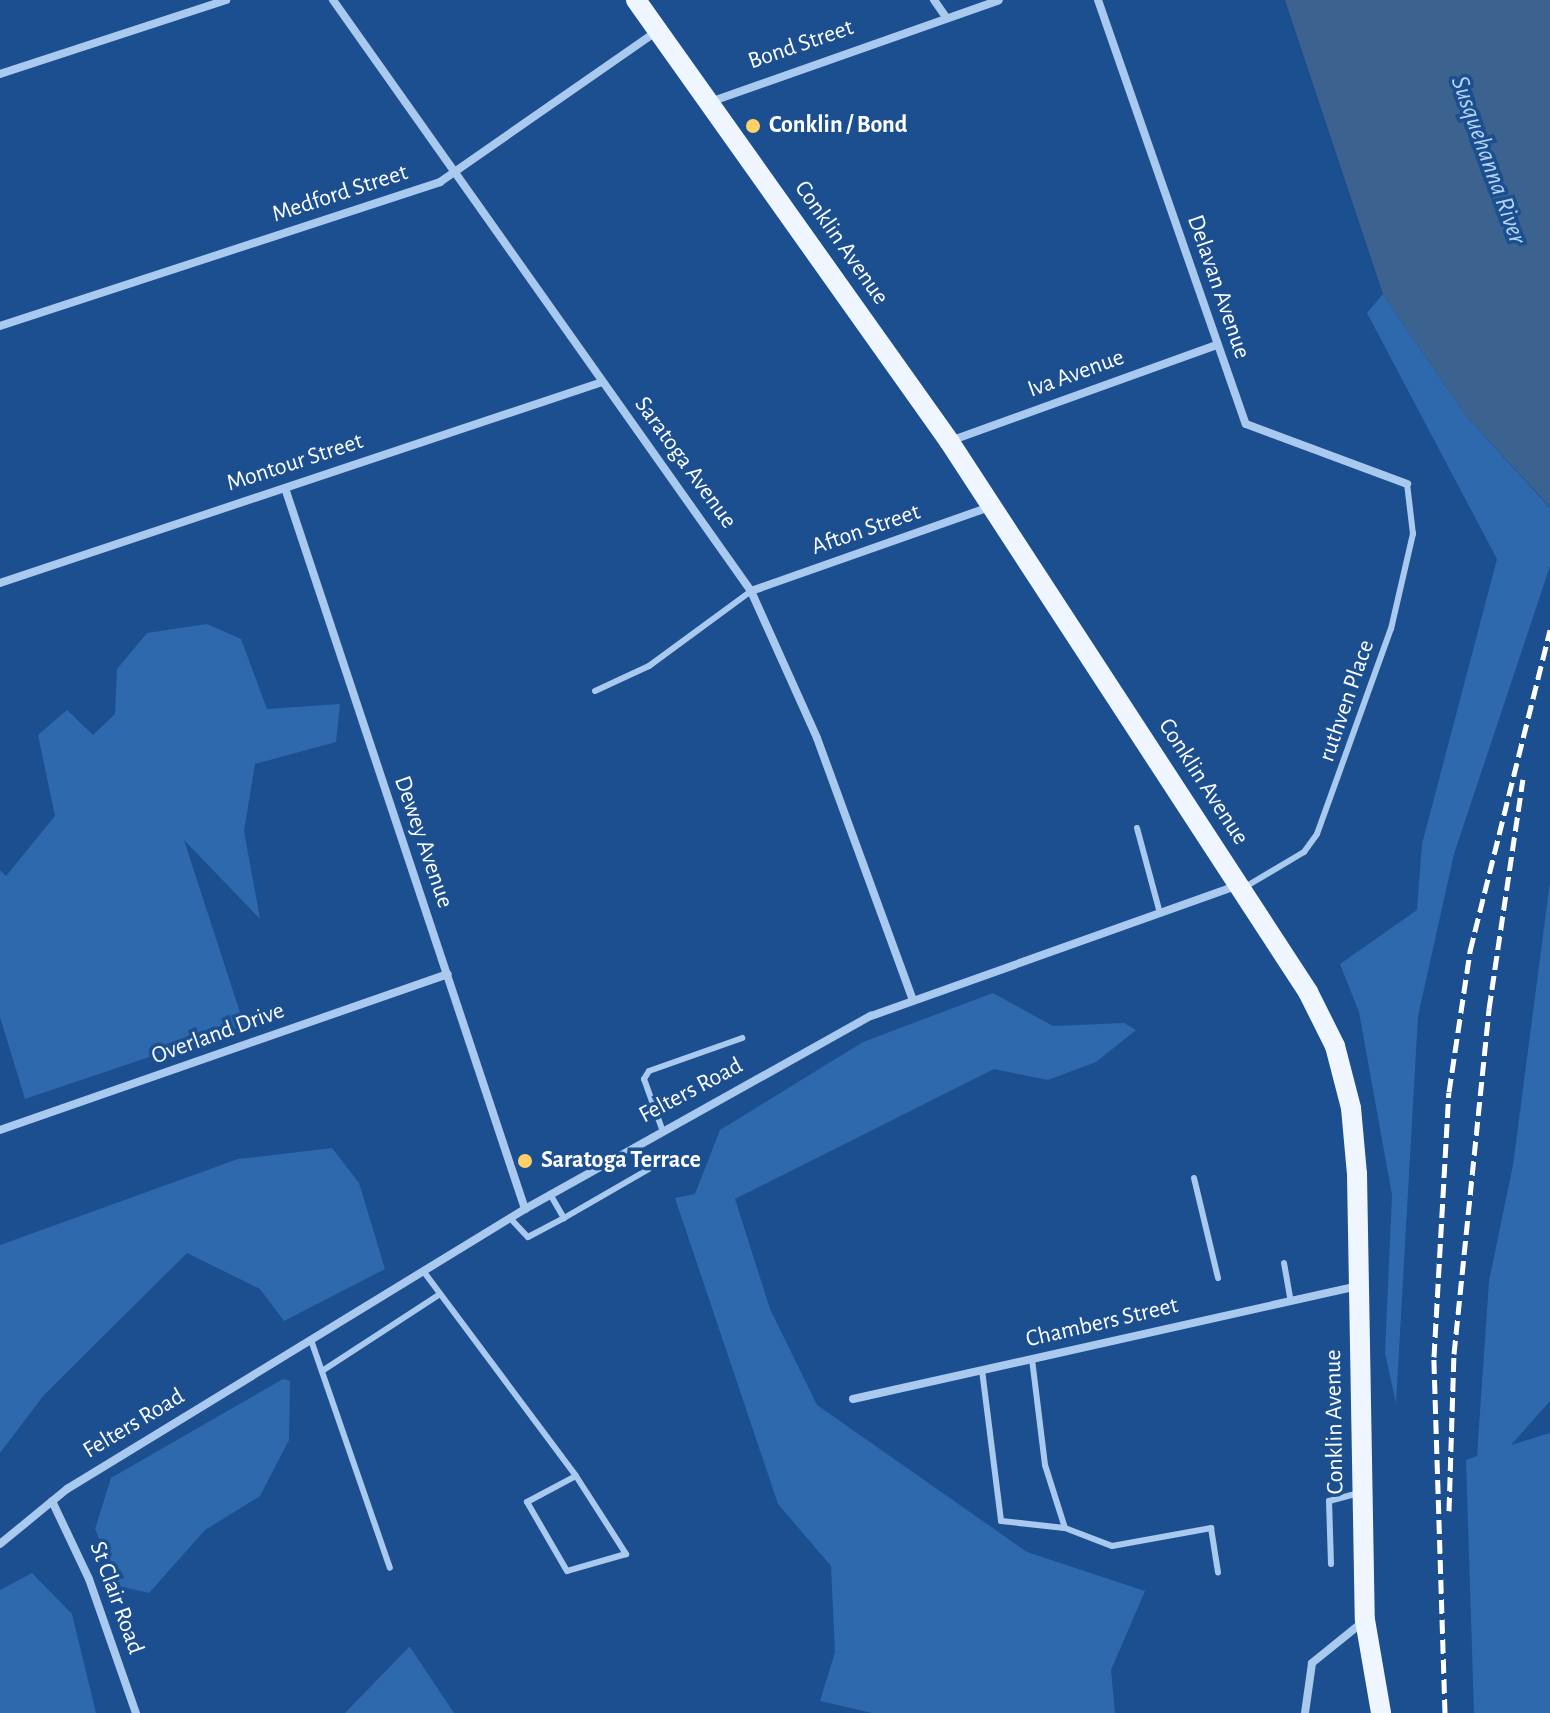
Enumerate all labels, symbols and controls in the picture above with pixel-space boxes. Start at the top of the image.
street label: Bond Street [745,14,857,76]
water label: Susquehanna River [1443,72,1533,248]
place label: Conklin / Bond [769,112,907,140]
marker: Conklin / Bond [744,117,762,135]
street label: Medford Street [269,159,411,229]
street label: Conklin Avenue [788,175,894,311]
street label: Delavan Avenue [1180,211,1256,363]
street label: Iva Avenue [1024,343,1128,405]
street label: Saratoga Avenue [628,392,742,534]
street label: Montour Street [223,427,367,499]
street label: Afton Street [808,498,924,562]
street label: ruthven Place [1313,636,1381,766]
street label: Conklin Avenue [1151,713,1255,851]
street label: Dewey Avenue [387,772,459,912]
street label: Overland Drive [148,997,288,1071]
street label: Felters Road [634,1052,748,1130]
place label: Saratoga Terrace [541,1147,701,1175]
marker: Saratoga Terrace [516,1152,534,1170]
street label: Chambers Street [1023,1291,1181,1355]
street label: Conklin Avenue [1319,1349,1351,1495]
street label: Felters Road [78,1382,190,1466]
street label: St Clair Road [82,1538,150,1658]

